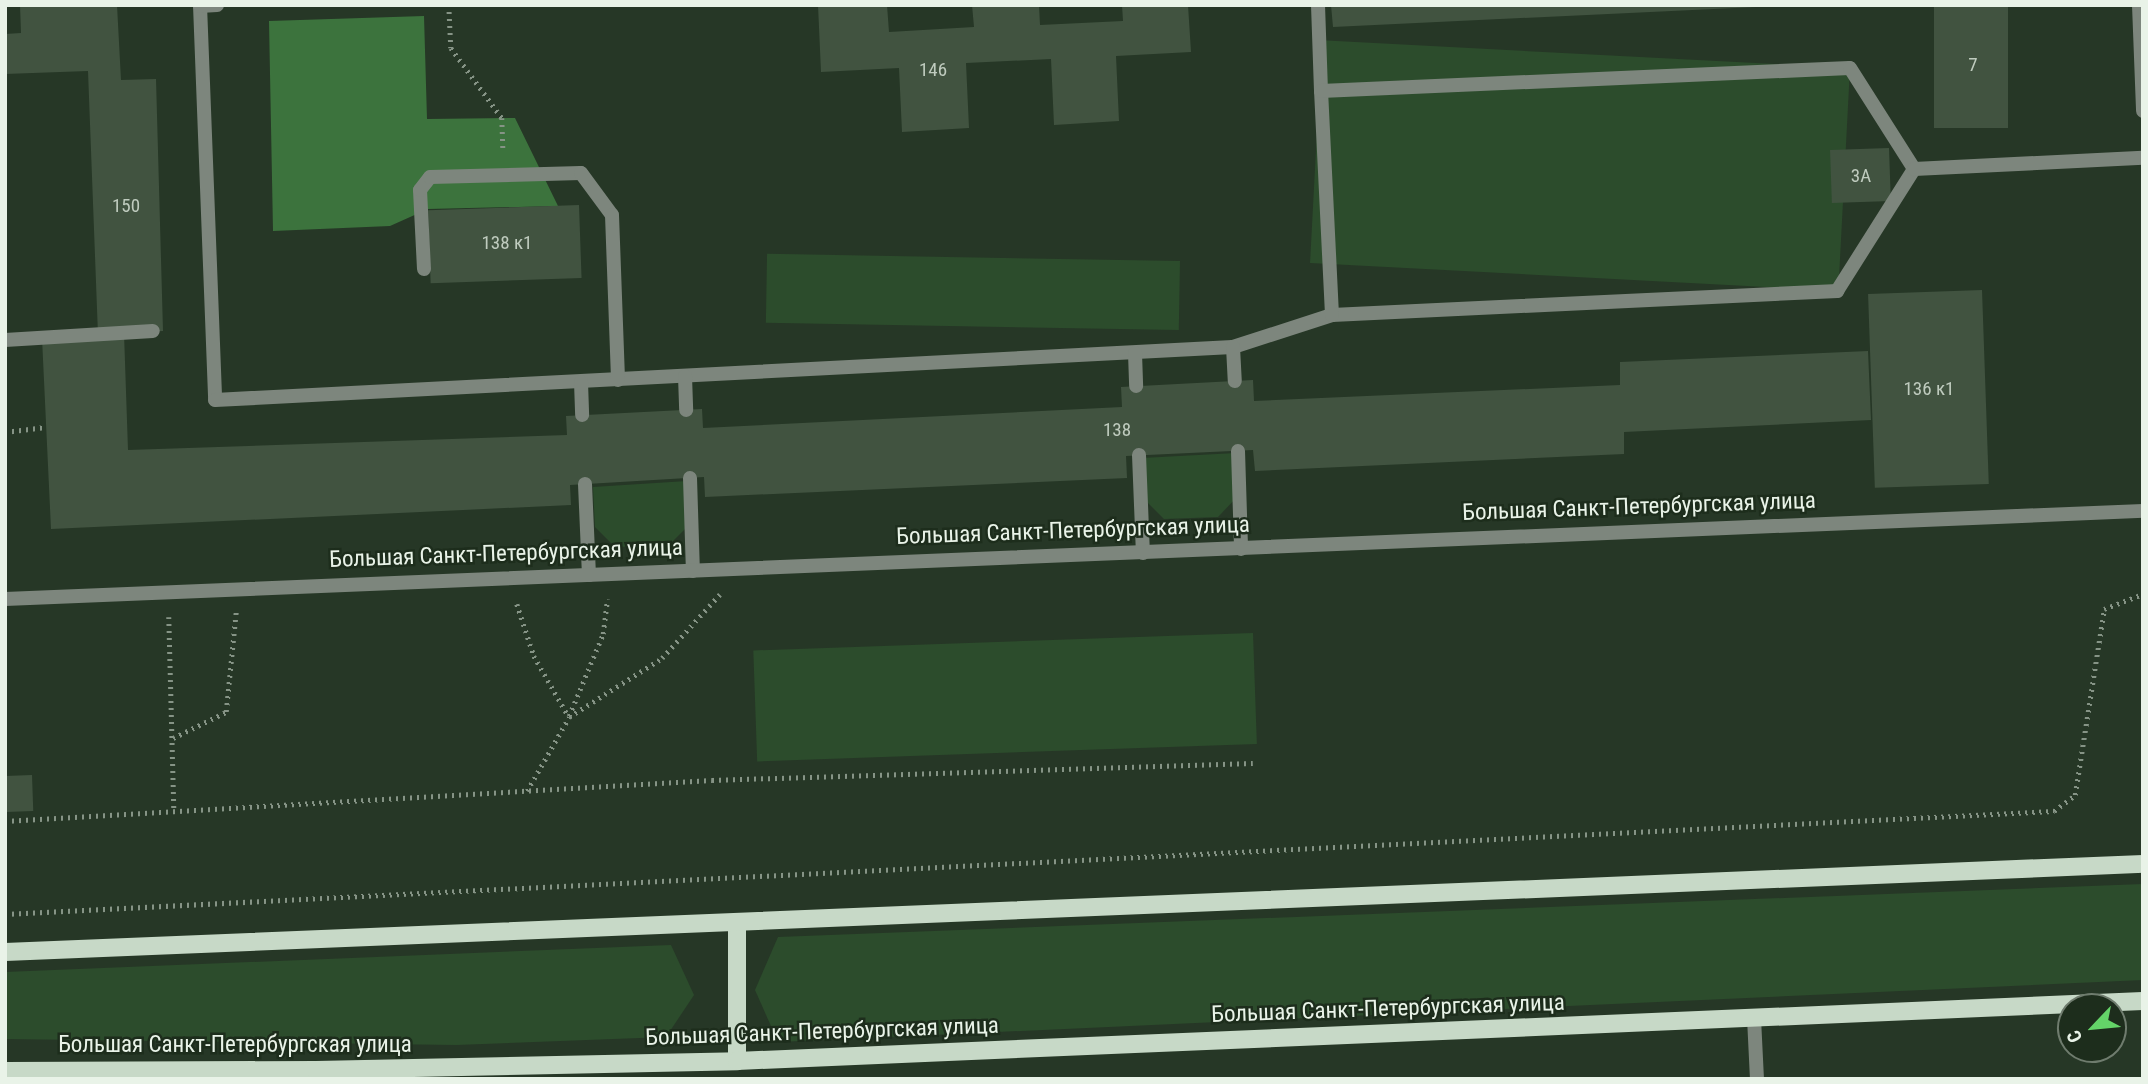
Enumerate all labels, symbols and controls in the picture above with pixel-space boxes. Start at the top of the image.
house number: 7 [1968,54,1978,76]
house number: 146 [919,59,947,81]
house number: 3А [1851,165,1871,187]
house number: 150 [112,195,140,217]
house number: 138 к1 [481,232,533,254]
house number: 136 к1 [1903,378,1955,400]
house number: 138 [1103,419,1131,441]
street label: Большая Санкт-Петербургская улица [1462,487,1816,527]
street label: Большая Санкт-Петербургская улица [896,511,1250,551]
street label: Большая Санкт-Петербургская улица [329,534,683,574]
street label: Большая Санкт-Петербургская улица [1211,989,1565,1029]
north arrow [2057,993,2127,1063]
street label: Большая Санкт-Петербургская улица [645,1012,999,1052]
text: С [2062,1027,2087,1046]
street label: Большая Санкт-Петербургская улица [58,1031,412,1059]

